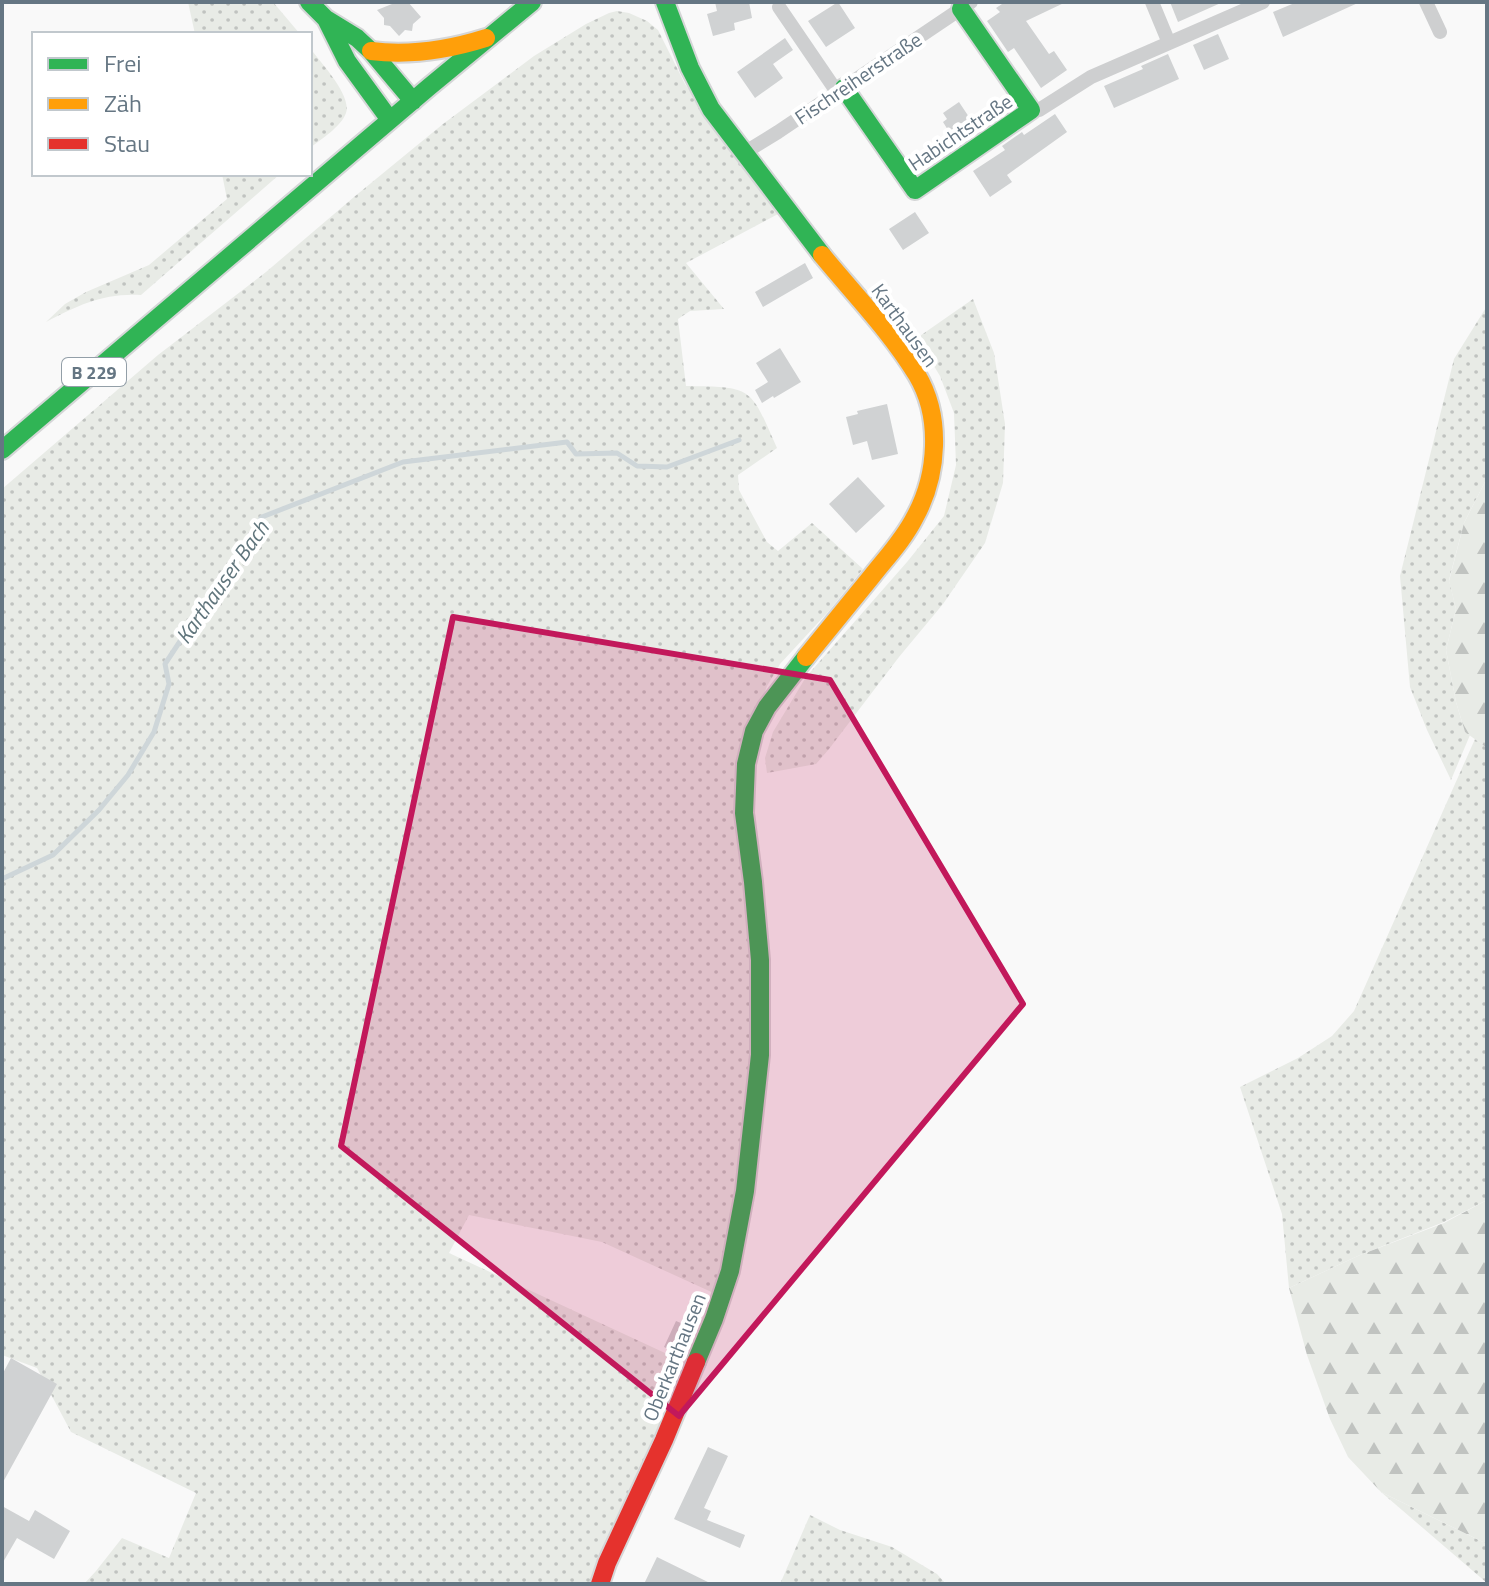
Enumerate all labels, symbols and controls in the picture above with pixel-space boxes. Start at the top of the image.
street label: Fischreiherstraße [788,24,928,132]
legend [32,32,312,176]
text: Frei [104,45,142,81]
text: Zäh [104,85,142,121]
street label: Habichtstraße [902,86,1018,178]
text: Stau [104,125,150,161]
street label: Karthausen [864,277,946,373]
road number: B 229 [62,358,126,386]
water label: Karthauser Bach [167,512,278,651]
street label: Oberkarthausen [634,1288,714,1426]

